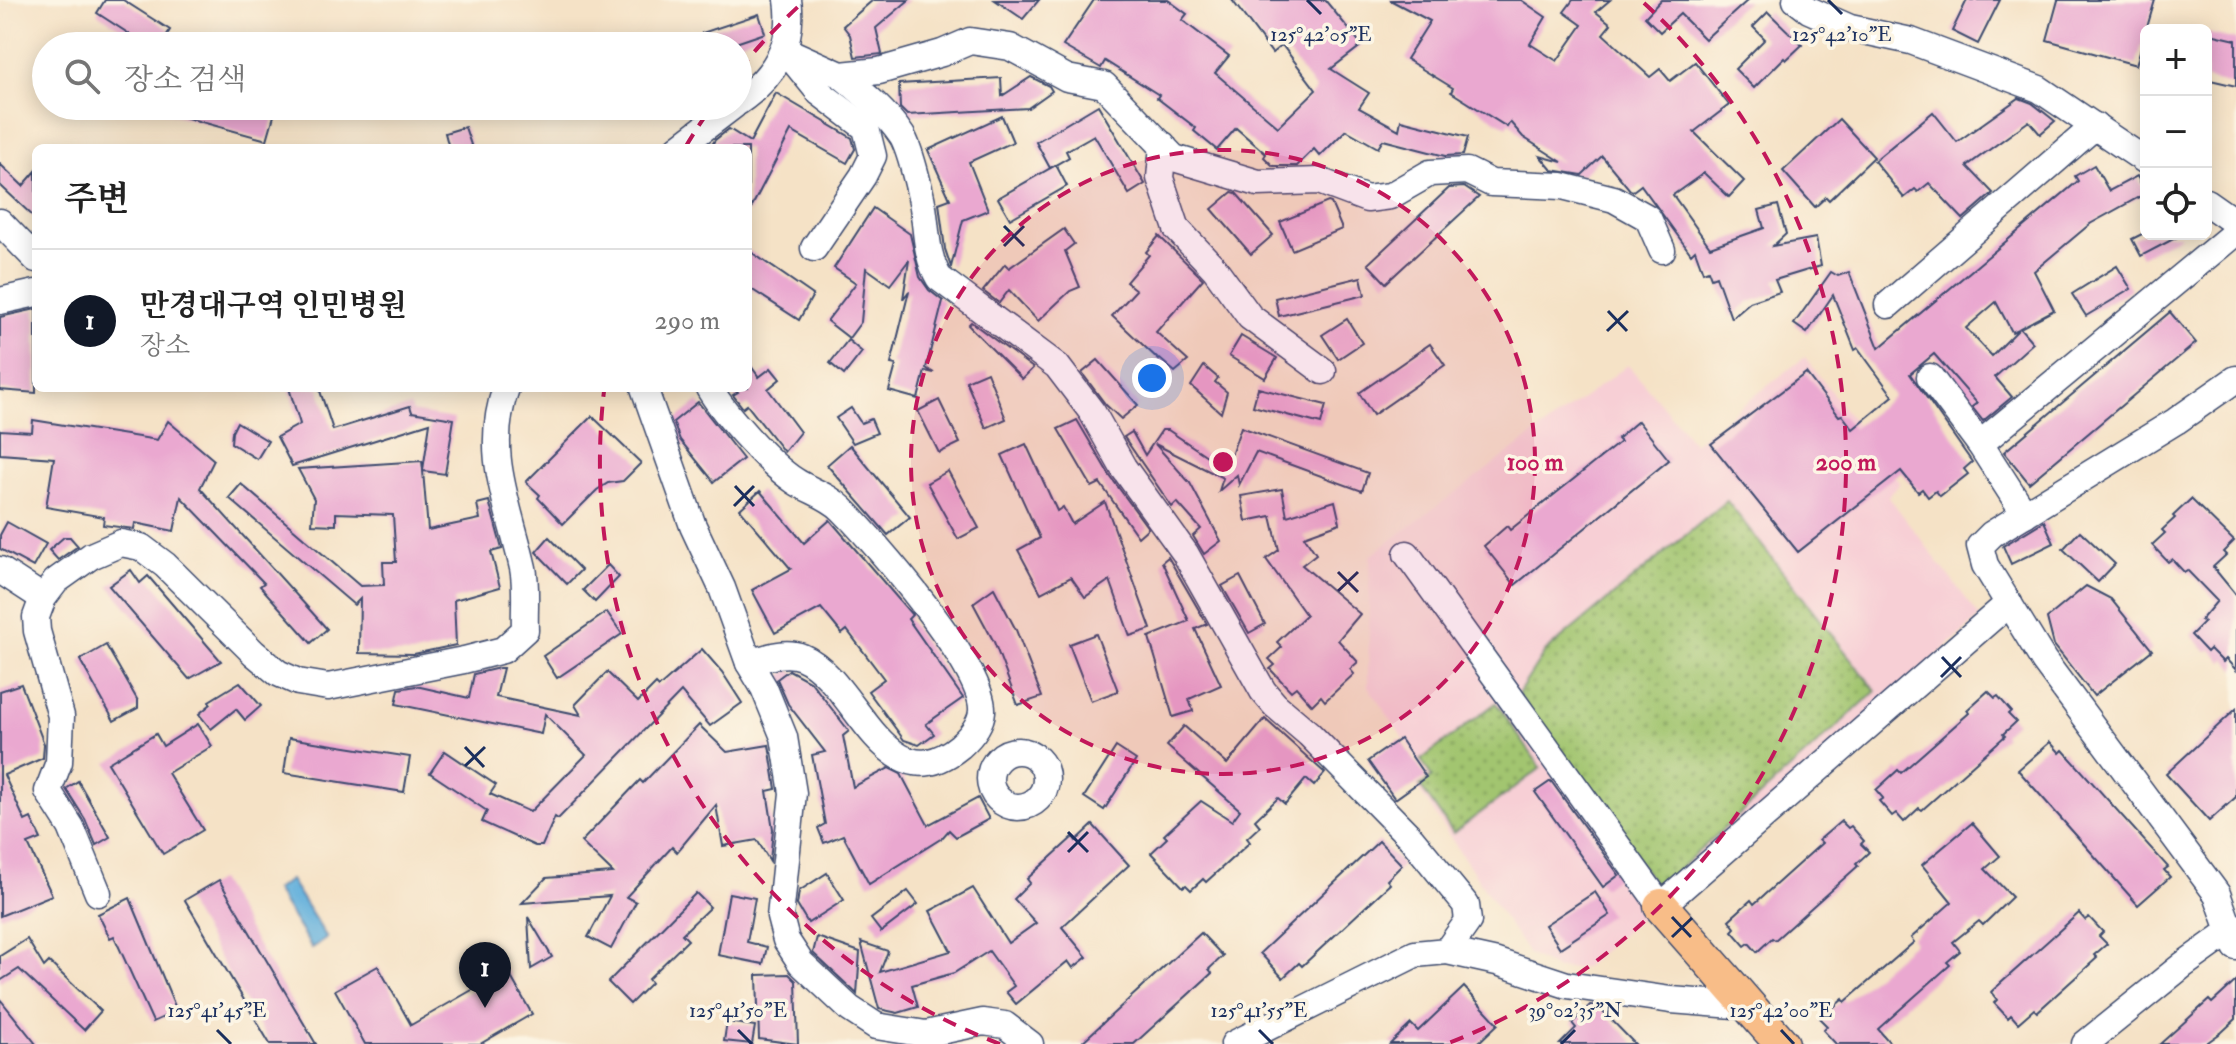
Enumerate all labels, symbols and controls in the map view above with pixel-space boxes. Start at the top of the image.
text: 125°42'05"E [1270,22,1372,47]
text: 125°42'10"E [1792,22,1892,47]
map controls [2140,24,2212,240]
button: + [2140,24,2212,96]
search box [32,32,752,120]
icon: search [60,54,104,98]
text: 장소 검색 [124,61,246,98]
button: − [2140,96,2212,168]
button: locate [2140,168,2212,240]
text: 주변 [64,178,130,221]
text: 만경대구역 인민병원 [140,287,407,324]
text: 1 [85,305,95,337]
text: 290 m [655,305,720,337]
text: 장소 [140,330,190,362]
your location [1132,358,1172,398]
text: 100 m [1507,447,1564,478]
text: 200 m [1816,447,1877,478]
centre of rings [1209,448,1237,476]
pin: 1 [459,942,511,1008]
text: 125°41'45"E [168,998,266,1023]
text: 125°41'50"E [689,998,787,1023]
text: 125°41'55"E [1211,998,1307,1023]
text: 39°02'35"N [1528,998,1622,1023]
text: 125°42'00"E [1730,998,1832,1023]

